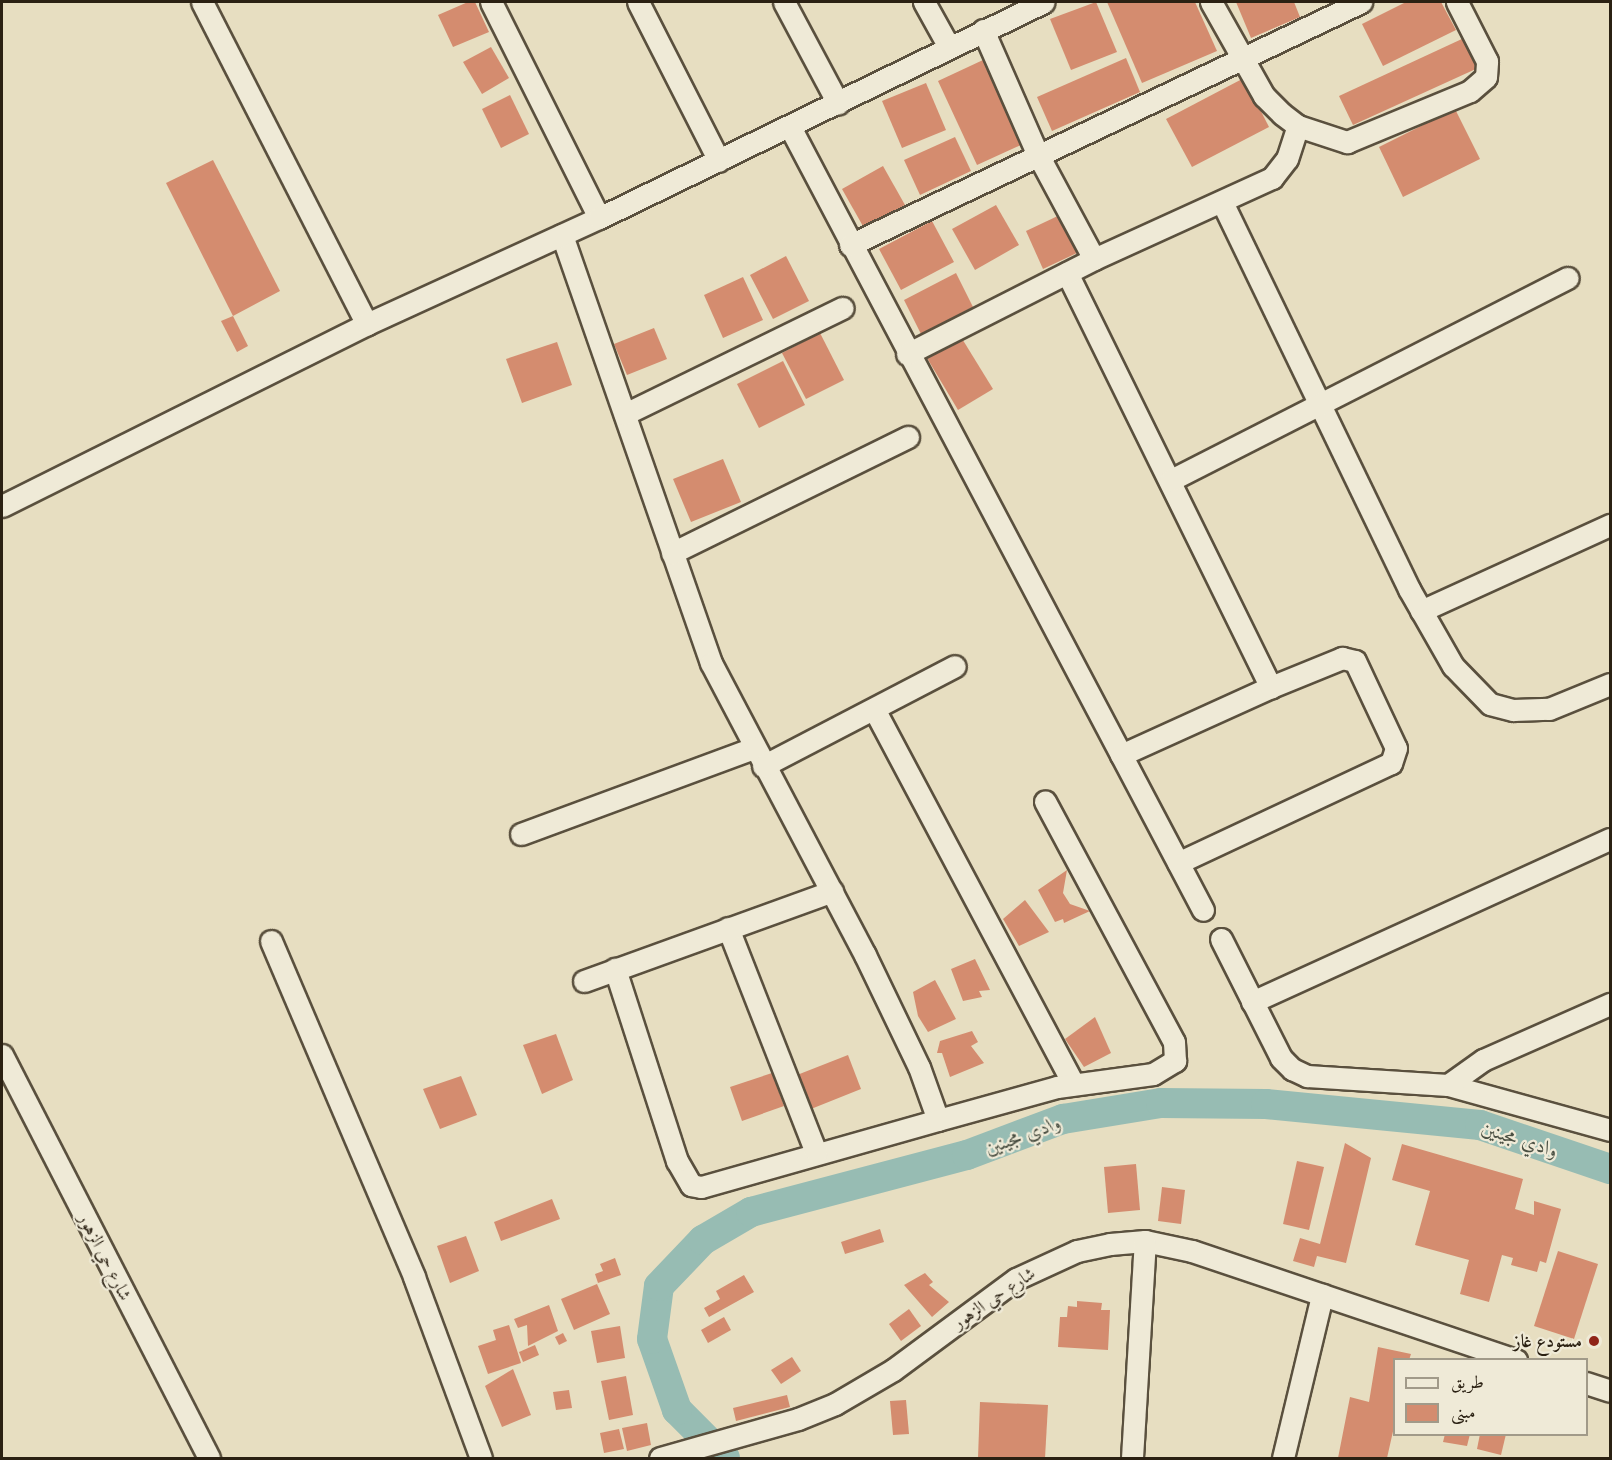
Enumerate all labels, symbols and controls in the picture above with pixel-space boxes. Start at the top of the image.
water label: وادي مجينين [982,1110,1064,1160]
water label: وادي مجينين [1479,1115,1561,1163]
street label: شارع حي الزهور [74,1210,136,1304]
street label: شارع حي الزهور [949,1262,1039,1334]
place label: مستودع غاز [1514,1330,1582,1352]
marker: مستودع غاز [1587,1334,1601,1348]
legend [1393,1358,1588,1436]
text: طريق [1451,1371,1484,1393]
text: مبنى [1451,1401,1476,1423]

